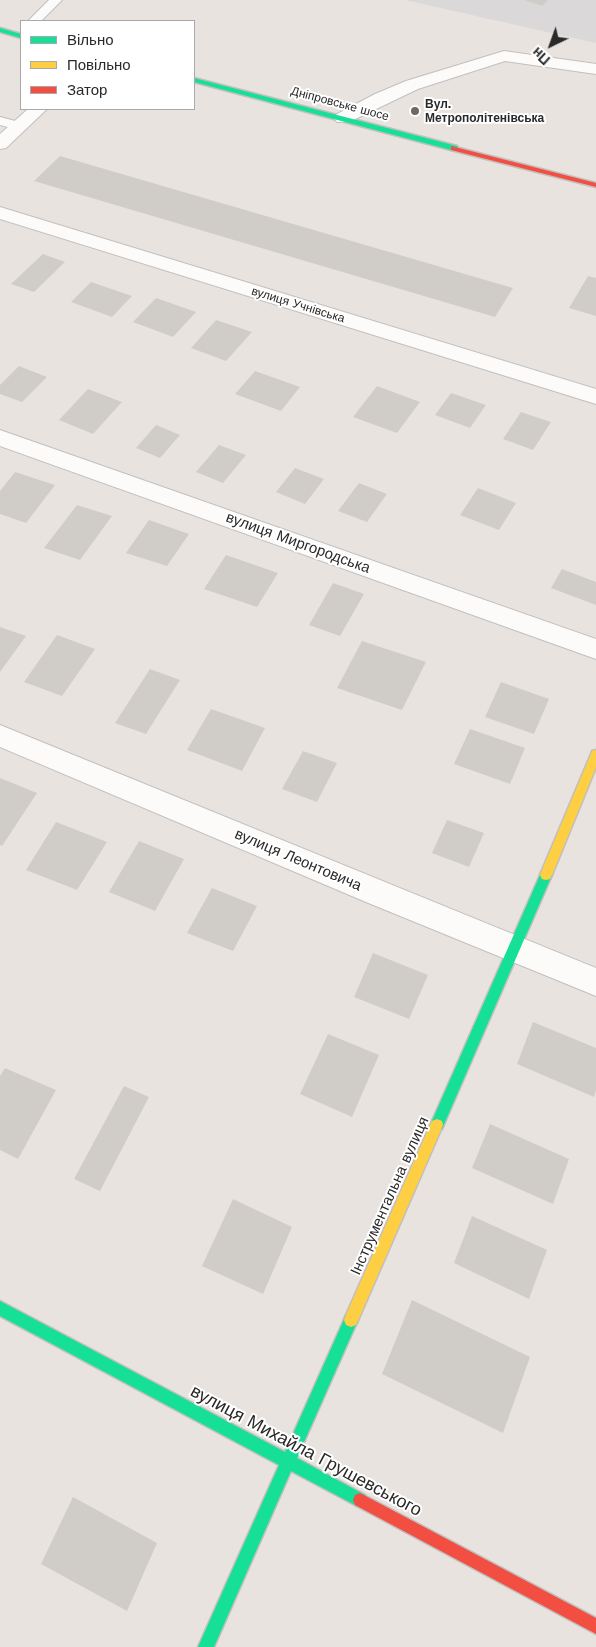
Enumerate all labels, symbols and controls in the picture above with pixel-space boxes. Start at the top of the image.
legend [20,20,195,110]
north arrow [526,20,576,70]
text: Вільно [67,31,114,49]
text: Пн [529,44,553,68]
text: Повільно [67,56,131,74]
text: Затор [67,81,107,99]
street label: Дніпровське шосе [289,84,391,124]
place label: Вул. Метрополітенівська [425,97,544,125]
marker: Вул. Метрополітенівська [409,105,421,117]
street label: вулиця Учнівська [250,284,346,326]
street label: вулиця Миргородська [223,509,373,577]
street label: вулиця Леонтовича [232,825,364,895]
street label: Інструментальна вулиця [347,1114,433,1278]
street label: вулиця Михайла Грушевського [187,1381,425,1521]

